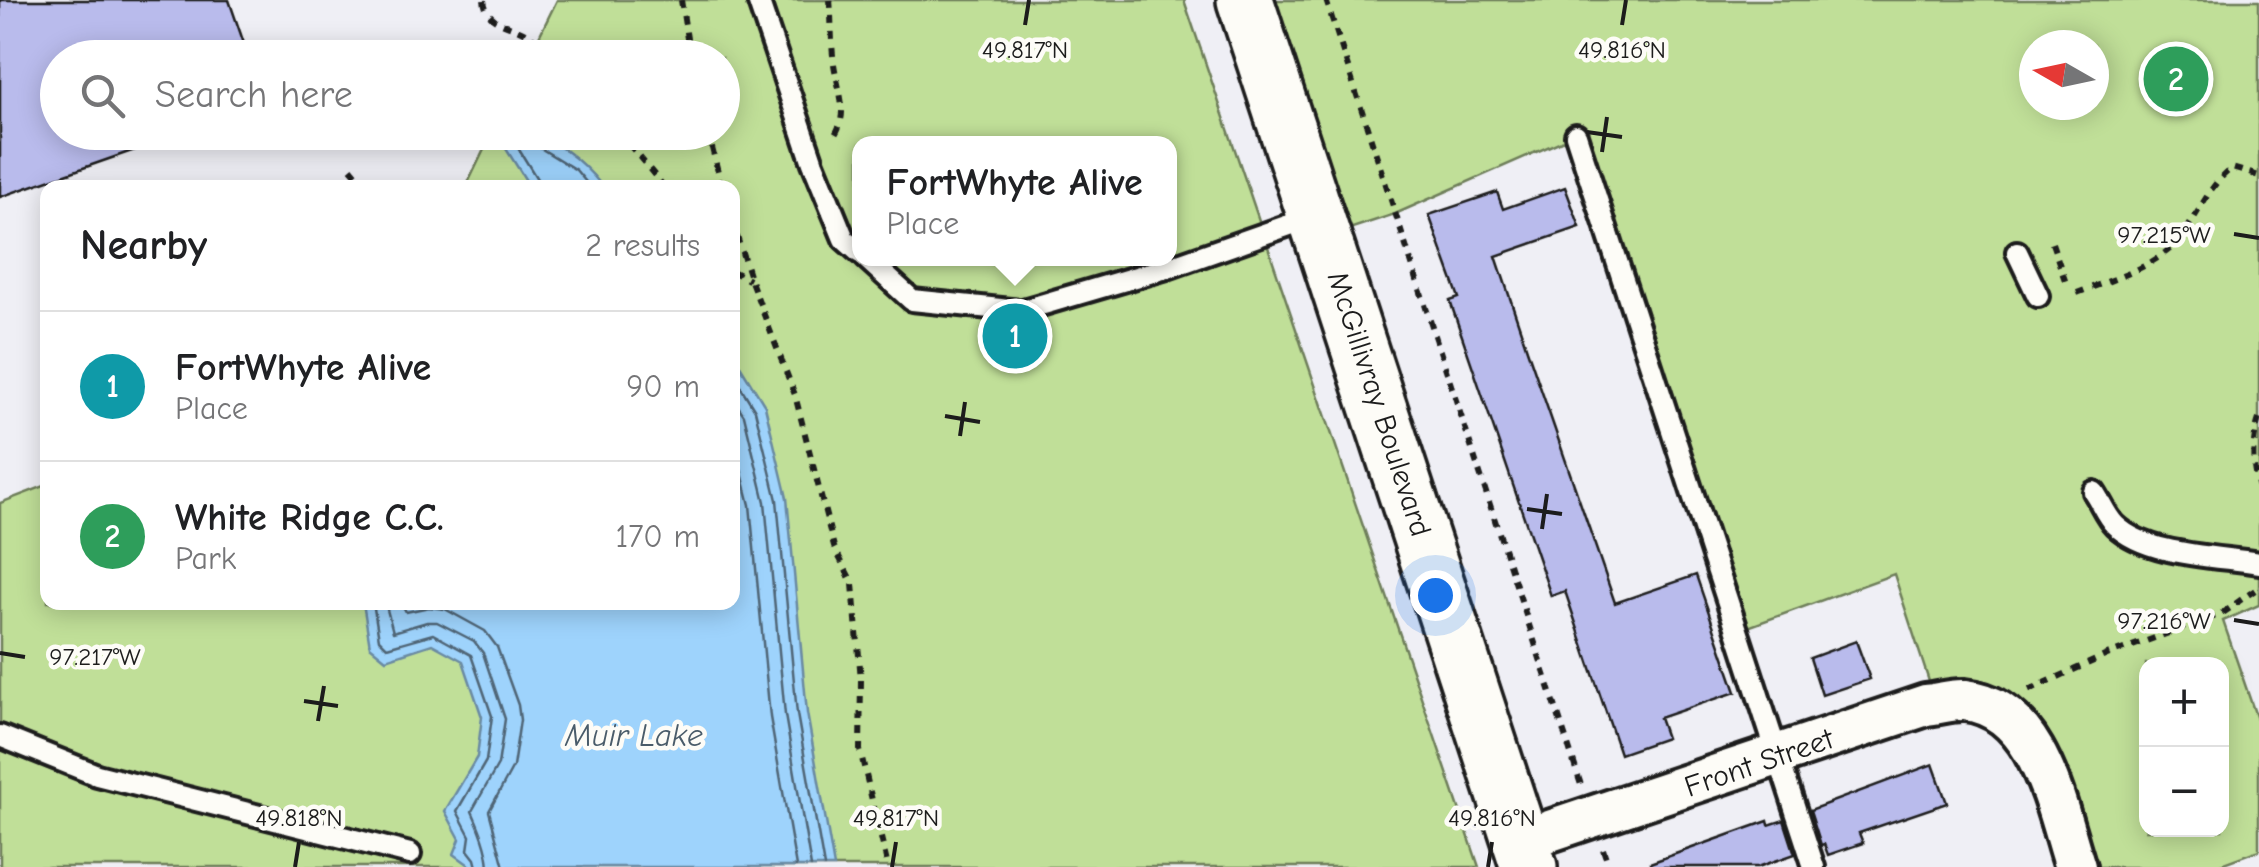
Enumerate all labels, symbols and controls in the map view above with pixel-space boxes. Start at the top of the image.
north arrow [2019,30,2109,120]
text: 49.817°N [982,35,1068,64]
text: 49.816°N [1578,35,1666,64]
search box [40,40,740,150]
pin: 2 [2144,42,2208,116]
icon: search [75,68,130,123]
text: Search here [155,73,353,117]
popup [852,136,1177,266]
text: FortWhyte Alive [886,161,1143,205]
text: Place [886,205,959,242]
text: 97.215°W [2117,220,2211,249]
text: Nearby [80,221,207,270]
text: 2 results [585,227,700,264]
street label: McGillivray Boulevard [1320,267,1438,541]
pin: 1 [982,298,1048,374]
text: FortWhyte Alive [175,346,431,390]
text: 1 [106,368,119,405]
text: 90 m [626,368,700,405]
text: Place [175,390,248,427]
text: White Ridge C.C. [175,496,444,540]
text: 2 [105,518,120,555]
text: 170 m [616,518,700,555]
text: Park [175,540,236,577]
your location [1410,570,1461,621]
text: 97.216°W [2117,606,2211,635]
text: 97.217°W [49,642,141,671]
map controls [2139,657,2229,837]
button: + [2139,657,2229,747]
water label: Muir Lake [564,717,703,754]
street label: Front Street [1680,721,1839,805]
button: − [2139,747,2229,837]
text: 49.818°N [255,803,343,832]
text: 49.817°N [853,803,939,832]
text: 49.816°N [1448,803,1536,832]

